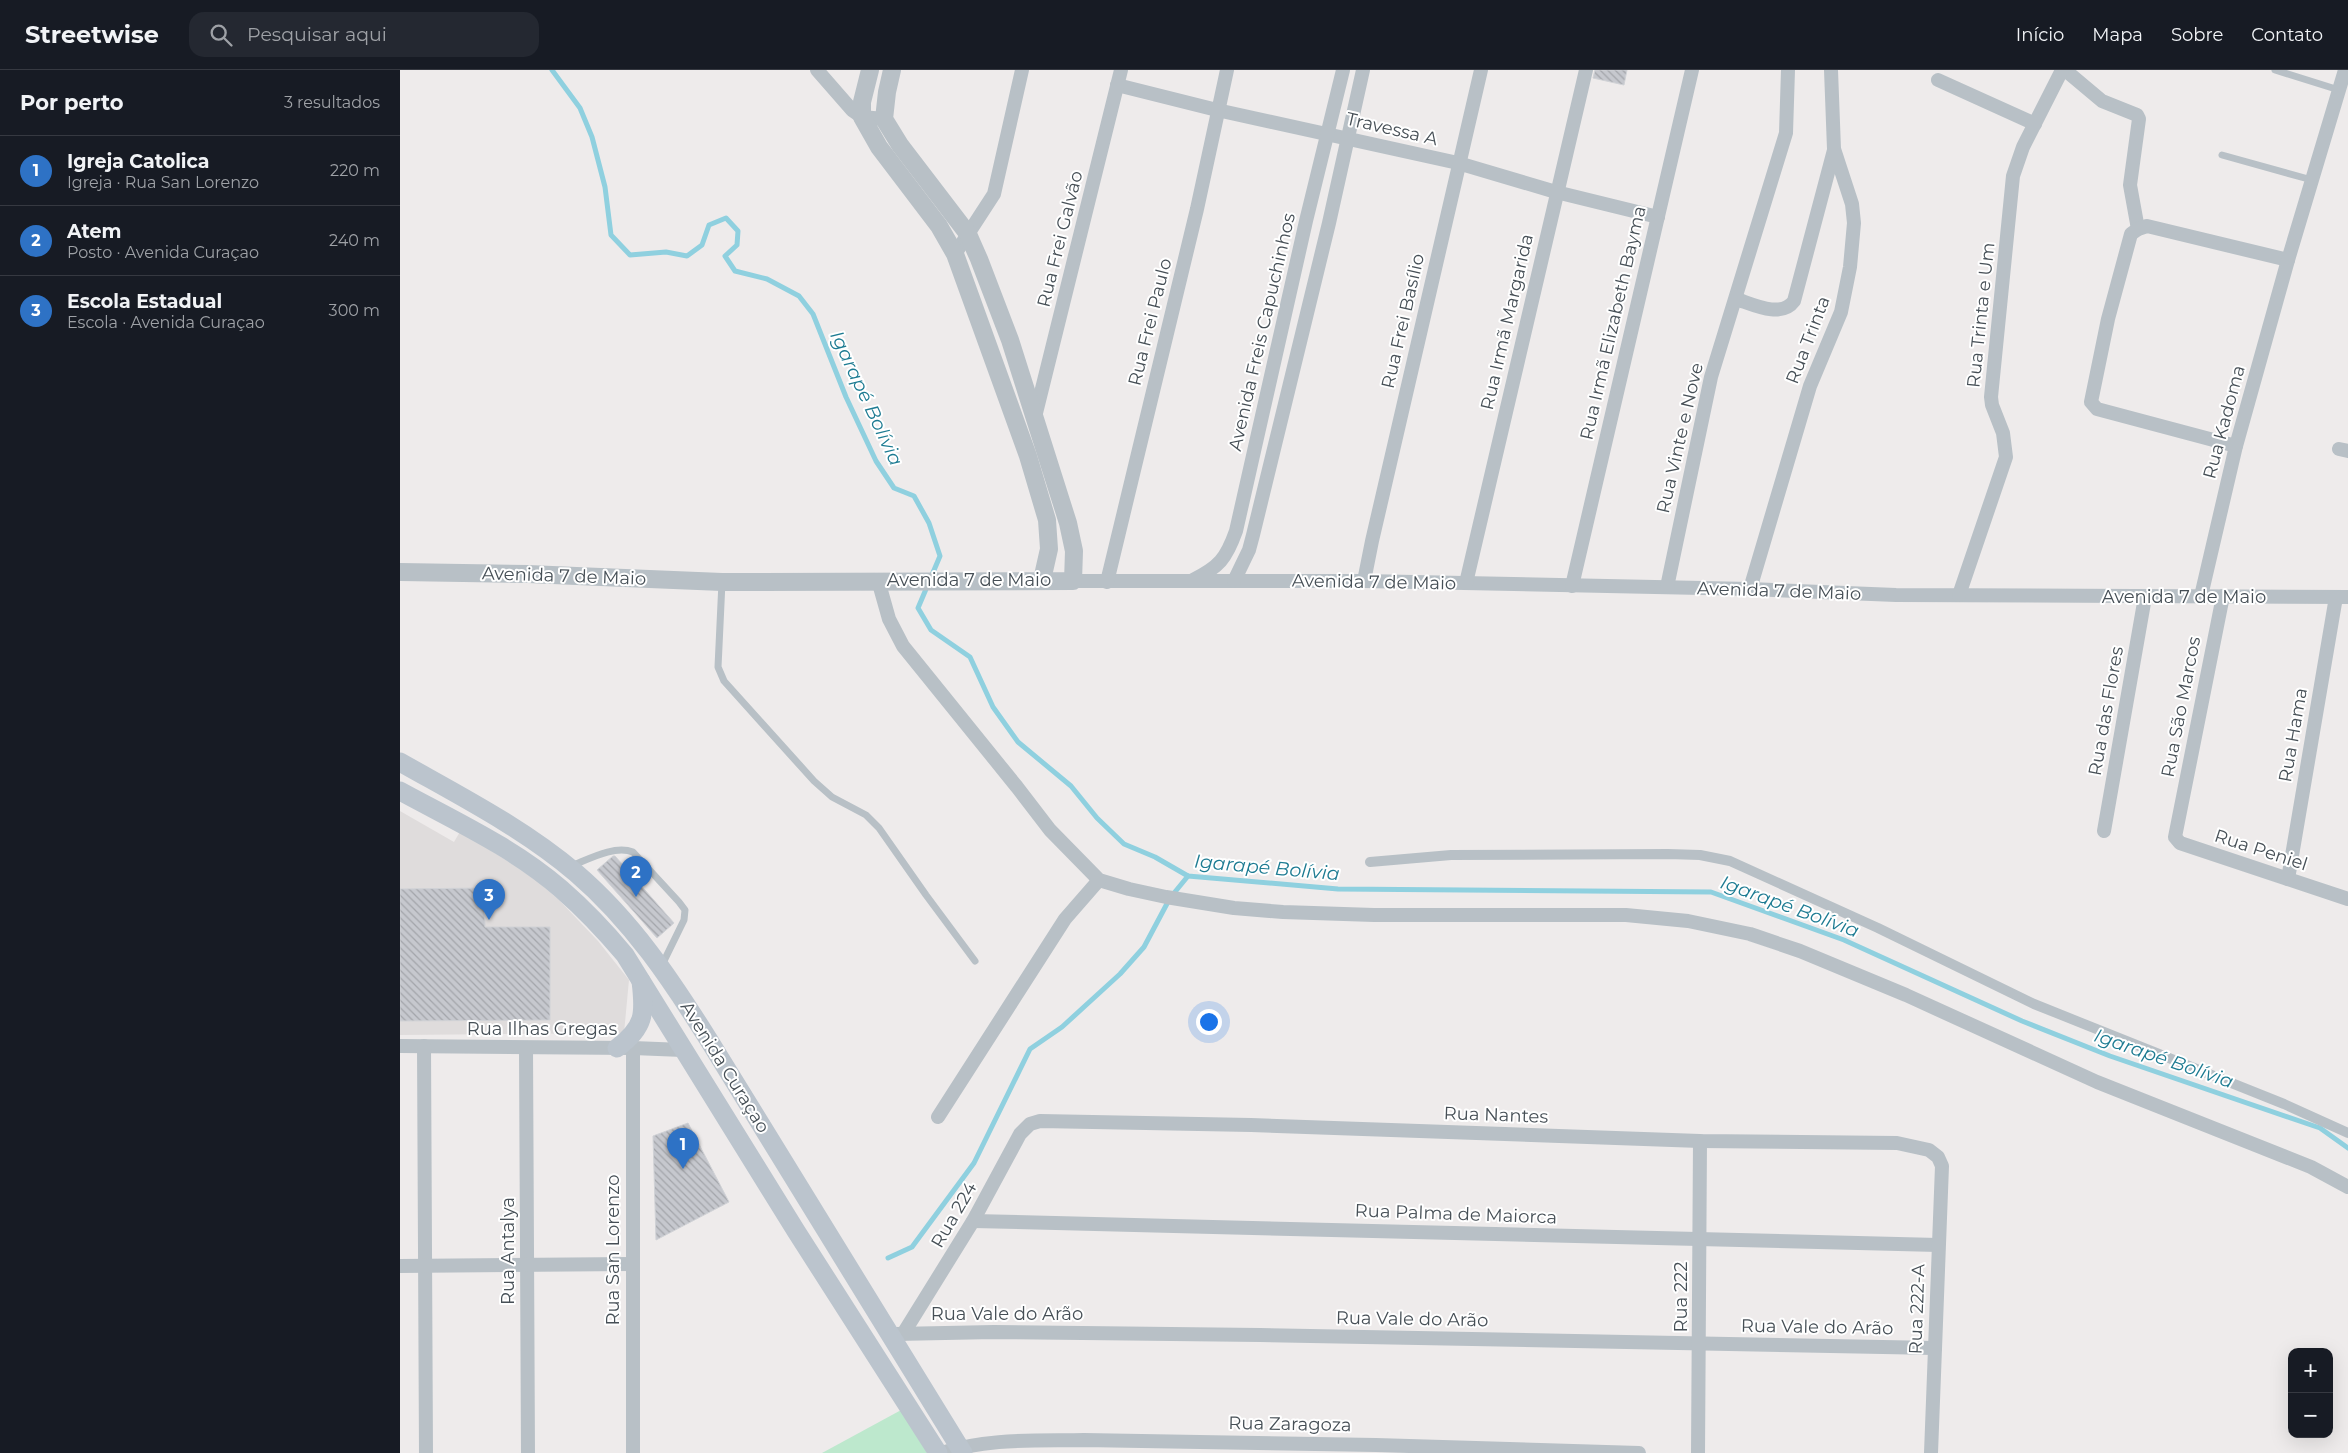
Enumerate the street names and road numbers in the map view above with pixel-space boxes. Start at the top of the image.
street label: Travessa A [1344,108,1440,150]
street label: Rua Frei Galvão [1032,169,1088,309]
street label: Rua Irmã Elizabeth Bayma [1575,204,1651,442]
street label: Avenida Freis Capuchinhos [1224,211,1300,453]
street label: Rua Irmã Margarida [1476,232,1538,412]
street label: Rua Trinta e Um [1962,241,2000,389]
street label: Rua Frei Basílio [1377,251,1429,391]
street label: Rua Frei Paulo [1124,256,1176,388]
street label: Rua Trinta [1781,293,1835,387]
street label: Rua Vinte e Nove [1652,360,1708,515]
street label: Rua Kadoma [2198,363,2250,481]
street label: Avenida 7 de Maio [481,562,647,590]
street label: Avenida 7 de Maio [887,569,1051,591]
street label: Avenida 7 de Maio [1292,570,1456,594]
street label: Avenida 7 de Maio [1696,577,1862,605]
street label: Avenida 7 de Maio [2102,586,2266,608]
street label: Rua São Marcos [2157,635,2205,779]
street label: Rua das Flores [2084,644,2128,777]
street label: Rua Hama [2274,686,2312,784]
street label: Rua Peniel [2212,825,2310,875]
street label: Avenida Curaçao [676,997,774,1137]
street label: Rua Ilhas Gregas [467,1018,617,1040]
street label: Rua Nantes [1443,1102,1549,1128]
street label: Rua San Lorenzo [602,1174,624,1326]
street label: Rua 224 [926,1178,982,1252]
street label: Rua Antalya [497,1197,519,1305]
street label: Rua Palma de Maiorca [1354,1199,1558,1229]
street label: Rua 222 [1670,1261,1692,1333]
street label: Rua 222-A [1904,1263,1930,1355]
street label: Rua Vale do Arão [931,1303,1083,1325]
street label: Rua Vale do Arão [1336,1307,1488,1331]
street label: Rua Vale do Arão [1741,1315,1893,1339]
street label: Rua Zaragoza [1228,1412,1352,1436]

